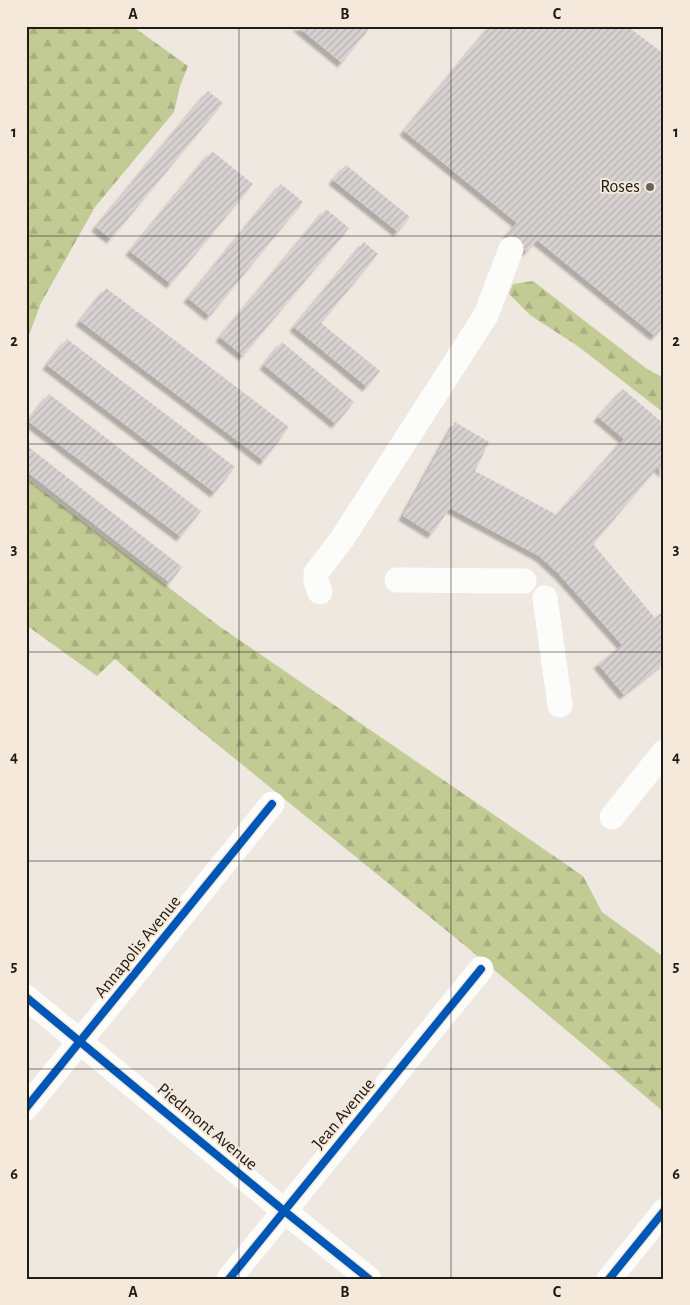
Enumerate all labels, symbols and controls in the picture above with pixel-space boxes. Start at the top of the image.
text: A [128,6,138,22]
text: B [340,6,350,22]
text: C [553,6,562,22]
text: 1 [11,124,17,140]
text: 1 [673,124,679,140]
place label: Roses [600,178,640,196]
marker: Roses [644,181,656,193]
text: 2 [10,333,18,349]
text: 2 [672,333,680,349]
text: 3 [11,541,18,557]
text: 3 [673,541,680,557]
text: 4 [10,749,18,765]
text: 4 [672,749,680,765]
street label: Annapolis Avenue [91,892,185,1002]
text: 5 [11,958,18,974]
text: 5 [673,958,680,974]
street label: Jean Avenue [309,1075,379,1153]
street label: Piedmont Avenue [153,1080,261,1174]
text: 6 [10,1166,18,1182]
text: 6 [672,1166,680,1182]
text: A [128,1284,138,1300]
text: B [340,1284,350,1300]
text: C [553,1284,562,1300]

